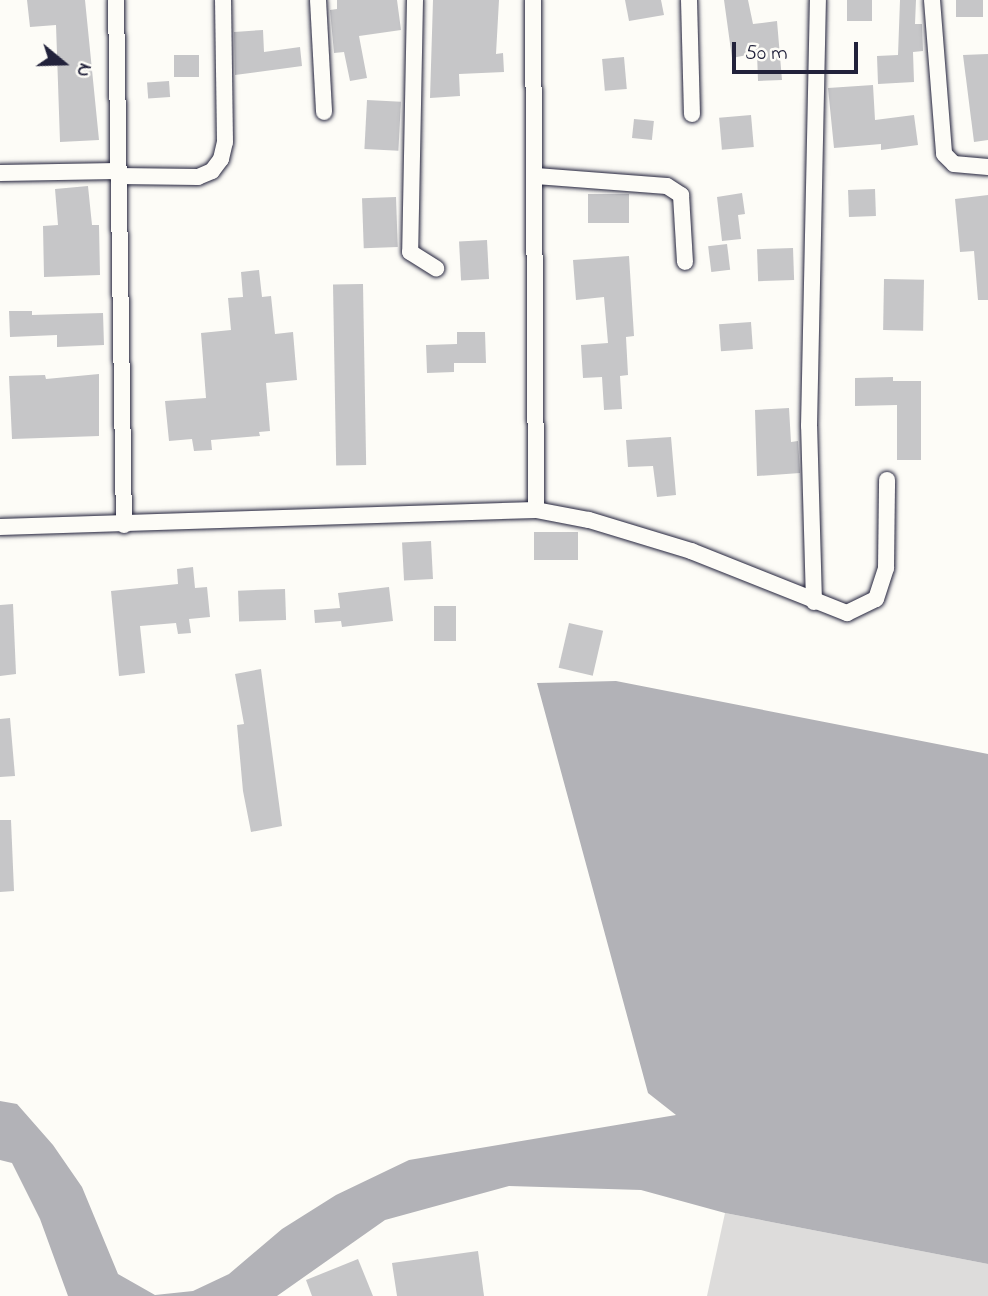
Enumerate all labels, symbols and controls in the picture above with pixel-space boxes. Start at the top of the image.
north arrow [28,28,98,98]
scale bar [736,28,862,72]
text: 50 m [745,39,788,69]
text: N [68,60,98,80]

